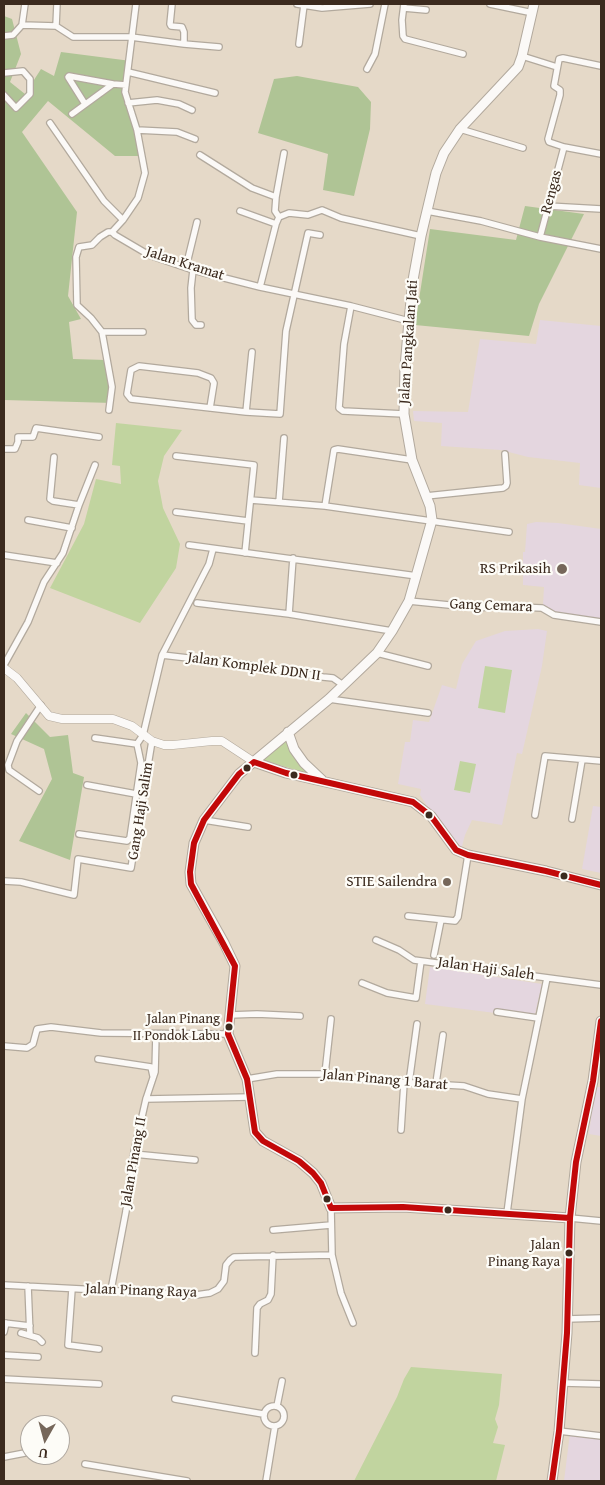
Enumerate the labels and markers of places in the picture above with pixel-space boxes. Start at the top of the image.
place label: RS Prikasih [480,560,551,578]
marker: RS Prikasih [555,562,569,576]
unlabelled marker [242,763,252,773]
unlabelled marker [289,770,299,780]
unlabelled marker [424,810,434,820]
unlabelled marker [559,871,569,881]
place label: STIE Sailendra [346,873,437,891]
marker: STIE Sailendra [441,876,453,888]
place label: Jalan Pinang II Pondok Labu [133,1011,220,1044]
marker: Jalan Pinang II Pondok Labu [224,1022,234,1032]
unlabelled marker [322,1194,332,1204]
unlabelled marker [443,1205,453,1215]
place label: Jalan Pinang Raya [488,1237,560,1270]
marker: Jalan Pinang Raya [564,1248,574,1258]

